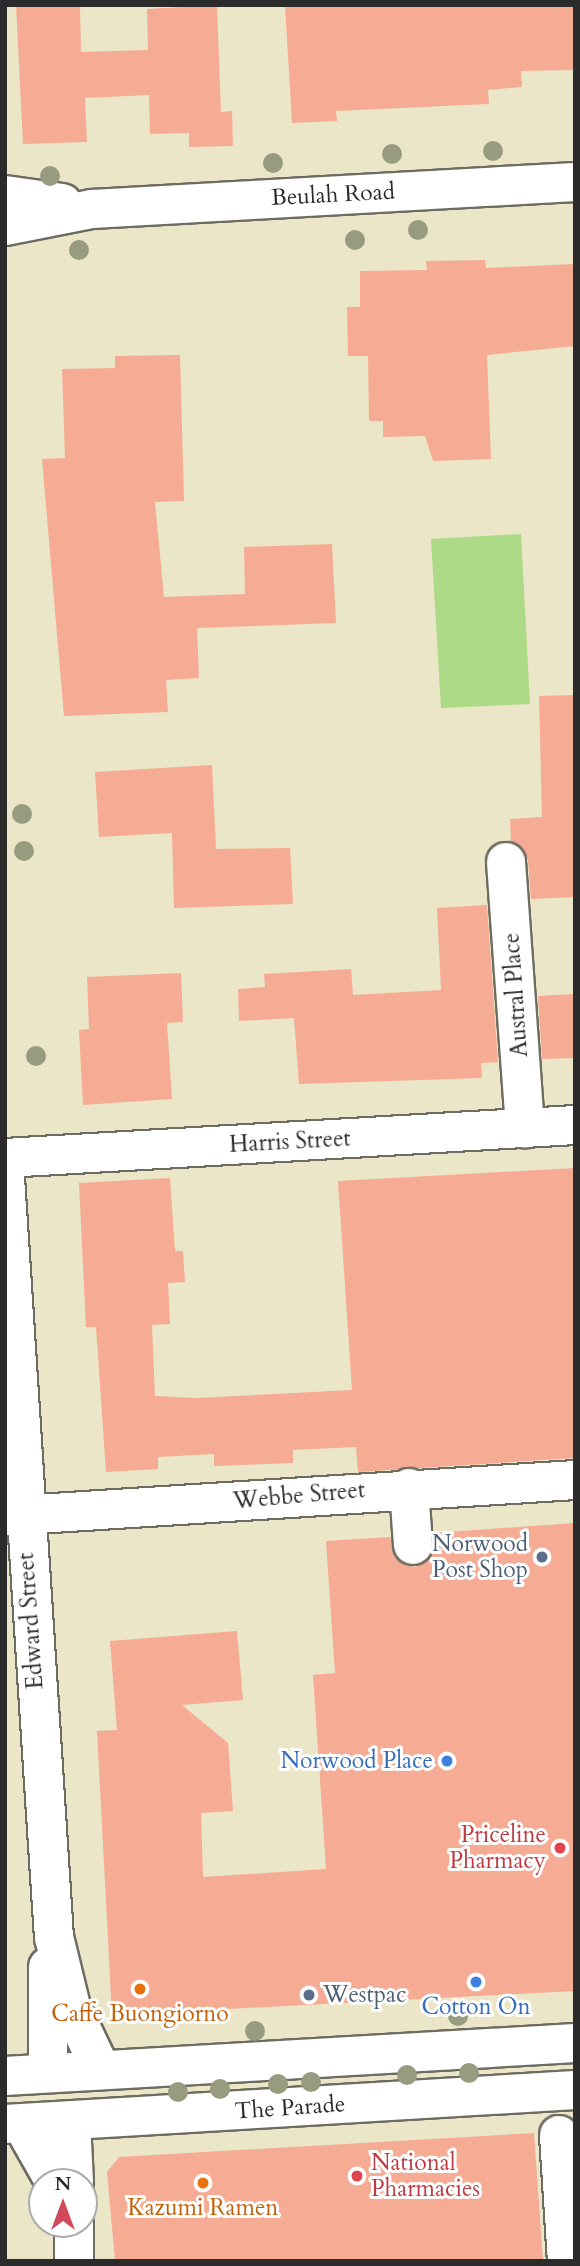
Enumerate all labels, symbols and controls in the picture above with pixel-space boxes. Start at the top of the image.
street label: Beulah Road [270,178,396,212]
street label: Austral Place [498,932,534,1058]
street label: Harris Street [229,1125,351,1159]
street label: Webbe Street [232,1476,366,1516]
place label: Norwood Post Shop [432,1530,528,1584]
marker: Norwood Post Shop [534,1549,550,1565]
street label: Edward Street [12,1552,50,1690]
place label: Norwood Place [281,1747,433,1775]
marker: Norwood Place [439,1753,455,1769]
place label: Priceline Pharmacy [449,1821,546,1875]
marker: Priceline Pharmacy [552,1840,568,1856]
marker: Cotton On [468,1974,484,1990]
marker: Caffe Buongiorno [132,1981,148,1997]
place label: Westpac [323,1981,406,2009]
marker: Westpac [301,1987,317,2003]
place label: Cotton On [421,1993,531,2021]
place label: Caffe Buongiorno [51,2000,229,2028]
street label: The Parade [234,2090,346,2126]
place label: National Pharmacies [371,2149,480,2203]
north arrow [28,2168,98,2238]
marker: National Pharmacies [349,2168,365,2184]
text: N [55,2171,71,2197]
marker: Kazumi Ramen [195,2175,211,2191]
place label: Kazumi Ramen [128,2194,278,2222]

